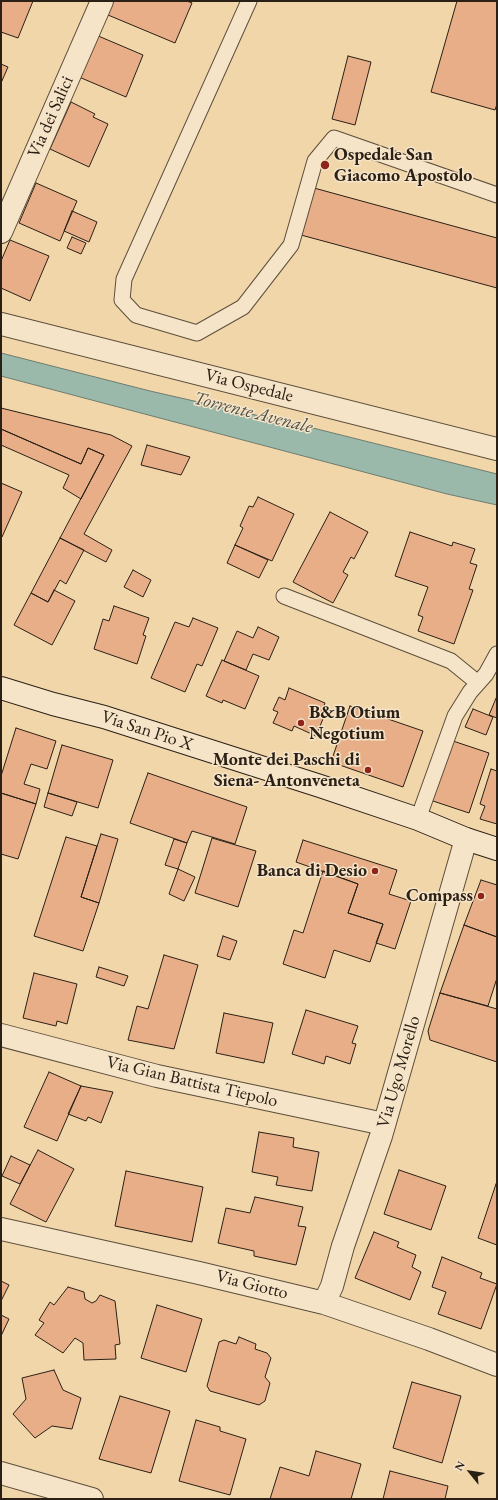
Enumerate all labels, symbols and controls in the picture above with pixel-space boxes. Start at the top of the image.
street label: Via dei Salici [23,73,79,161]
place label: Ospedale San Giacomo Apostolo [334,144,472,186]
marker: Ospedale San Giacomo Apostolo [319,159,331,171]
street label: Via Ospedale [203,365,295,407]
water label: Torrente Avenale [191,387,315,439]
place label: B&B Otium Negotium [309,702,400,744]
street label: Via San Pio X [98,706,196,756]
marker: B&B Otium Negotium [296,718,306,728]
place label: Monte dei Paschi di Siena- Antonveneta [213,749,360,792]
marker: Monte dei Paschi di Siena- Antonveneta [363,765,373,775]
place label: Banca di Desio [257,860,367,882]
marker: Banca di Desio [370,866,380,876]
place label: Compass [406,885,473,907]
marker: Compass [476,891,486,901]
street label: Via Ugo Morello [373,1013,425,1131]
street label: Via Gian Battista Tiepolo [104,1052,280,1112]
street label: Via Giotto [214,1266,290,1304]
north arrow [450,1452,490,1492]
text: N [451,1459,468,1473]

